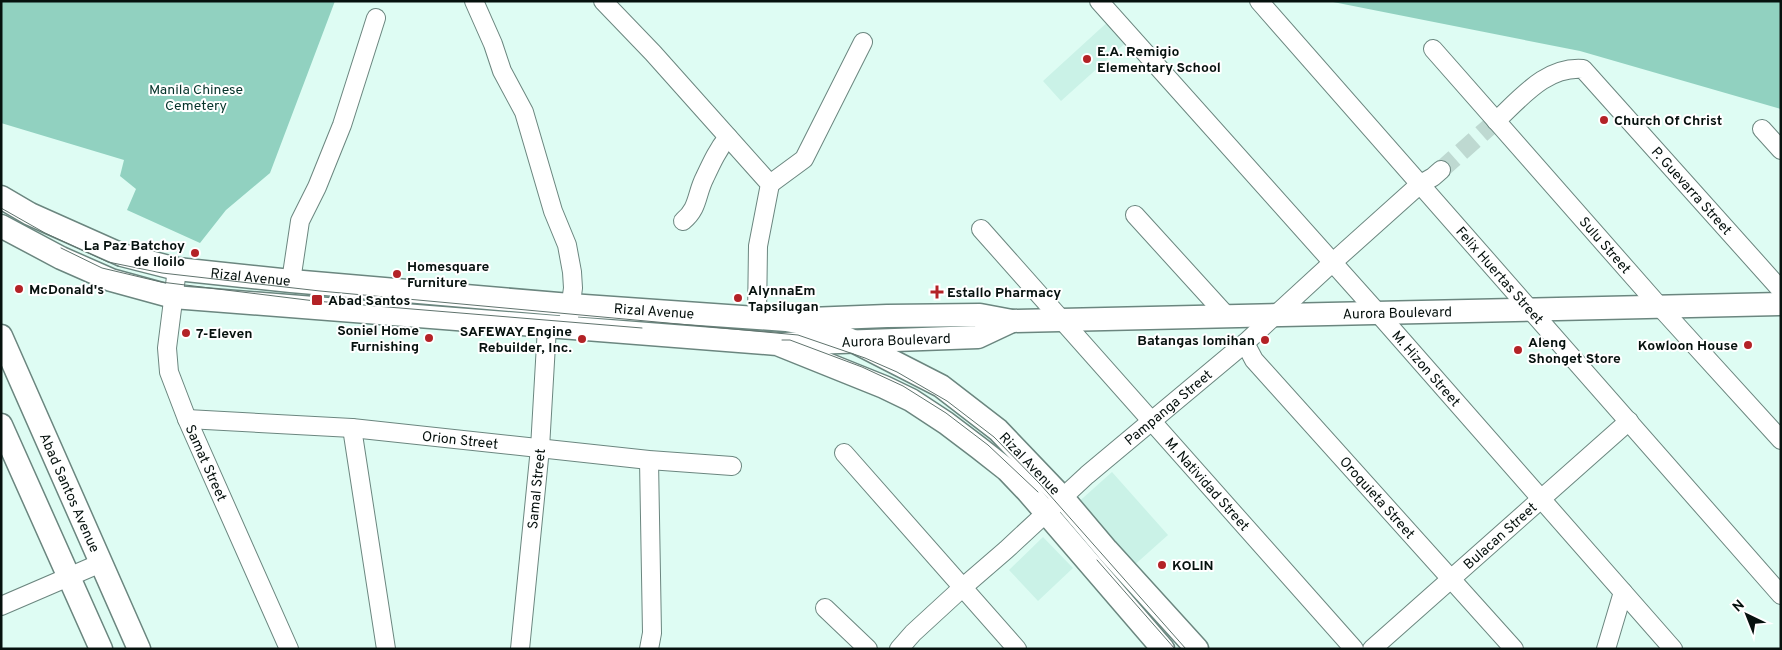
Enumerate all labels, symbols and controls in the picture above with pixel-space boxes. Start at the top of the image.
place label: E.A. Remigio Elementary School [1097,44,1221,77]
marker: E.A. Remigio Elementary School [1081,53,1093,65]
park label: Manila Chinese Cemetery [149,82,243,115]
place label: Church Of Christ [1614,113,1722,130]
marker: Church Of Christ [1598,114,1610,126]
street label: P. Guevarra Street [1647,144,1735,239]
street label: Sulu Street [1575,214,1634,278]
street label: Felix Huertas Street [1451,224,1546,328]
place label: La Paz Batchoy de Iloilo [84,238,185,271]
marker: La Paz Batchoy de Iloilo [189,247,201,259]
place label: Homesquare Furniture [407,259,489,292]
street label: Rizal Avenue [209,266,291,291]
marker: Homesquare Furniture [391,268,403,280]
place label: McDonald's [29,282,104,299]
marker: McDonald's [13,283,25,295]
place label: AlynnaEm Tapsilugan [748,283,819,316]
place label: Estallo Pharmacy [947,285,1061,302]
marker: Estallo Pharmacy [931,286,943,298]
marker: AlynnaEm Tapsilugan [732,292,744,304]
marker: Abad Santos [310,293,324,307]
place label: Abad Santos [328,293,410,310]
street label: Rizal Avenue [613,301,695,324]
street label: Aurora Boulevard [1342,304,1452,324]
place label: Soniel Home Furnishing [337,323,419,356]
place label: SAFEWAY Engine Rebuilder, Inc. [460,324,572,357]
place label: 7-Eleven [196,326,253,343]
marker: 7-Eleven [180,327,192,339]
street label: M. Hizon Street [1387,328,1463,411]
street label: Aurora Boulevard [841,331,951,352]
marker: Soniel Home Furnishing [423,332,435,344]
marker: SAFEWAY Engine Rebuilder, Inc. [576,333,588,345]
place label: Batangas lomihan [1137,333,1255,350]
marker: Batangas lomihan [1259,334,1271,346]
place label: Aleng Shonget Store [1528,335,1621,368]
place label: Kowloon House [1638,338,1738,355]
marker: Kowloon House [1742,339,1754,351]
marker: Aleng Shonget Store [1512,344,1524,356]
street label: Pampanga Street [1122,367,1216,450]
street label: Samat Street [181,422,230,504]
street label: Orion Street [421,429,499,454]
street label: Rizal Avenue [995,429,1063,499]
street label: Abad Santos Avenue [35,431,102,556]
street label: M. Natividad Street [1161,435,1252,535]
street label: Samal Street [525,448,550,530]
street label: Oroquieta Street [1335,454,1418,543]
street label: Bulacan Street [1461,500,1541,574]
place label: KOLIN [1172,558,1214,575]
marker: KOLIN [1156,559,1168,571]
north arrow [1722,590,1772,640]
text: N [1730,597,1749,616]

